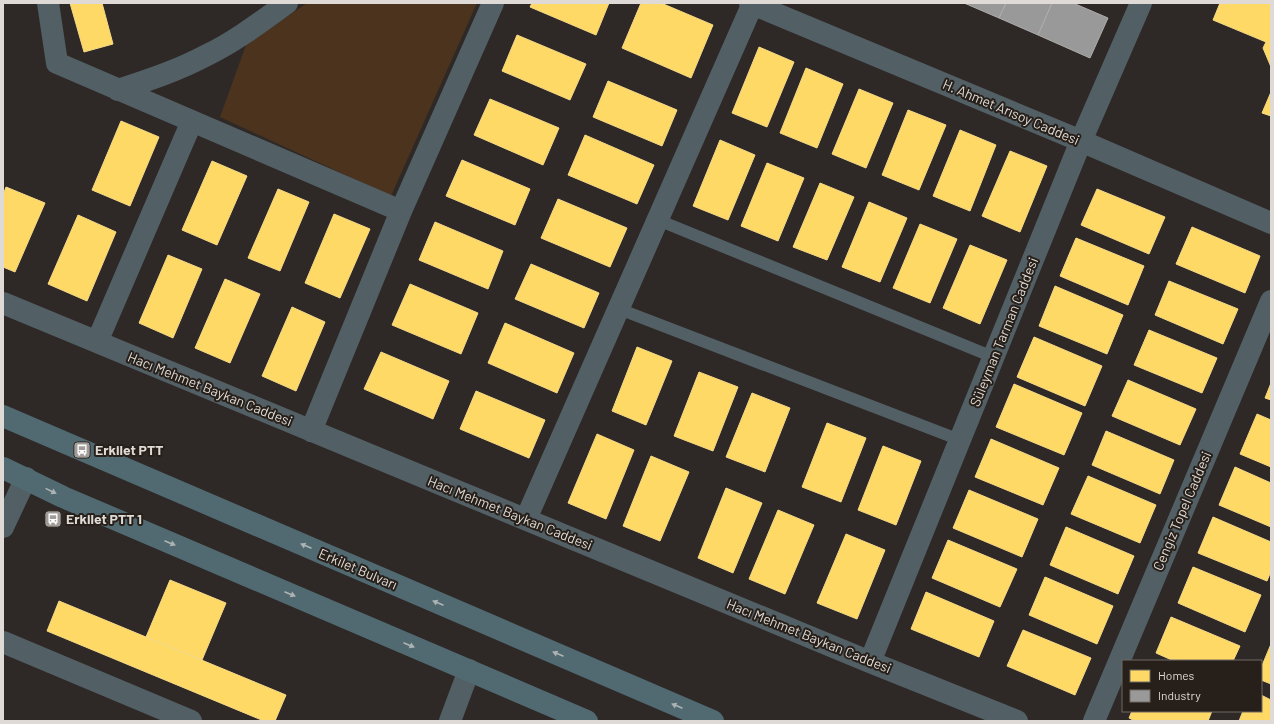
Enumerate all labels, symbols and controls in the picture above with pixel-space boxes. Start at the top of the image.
street label: H. Ahmet Arısoy Caddesi [940,75,1082,148]
street label: Süleyman Tarman Caddesi [966,255,1041,409]
street label: Hacı Mehmet Baykan Caddesi [125,348,295,429]
bus stop icon: Erkilet PTT [72,440,92,460]
place label: Erkilet PTT [95,441,163,458]
street label: Cengiz Topel Caddesi [1149,449,1214,573]
street label: Hacı Mehmet Baykan Caddesi [425,472,595,553]
one-way arrow [45,488,57,494]
bus stop icon: Erkilet PTT 1 [43,509,63,529]
place label: Erkilet PTT 1 [66,510,142,527]
one-way arrow [165,540,177,546]
one-way arrow [299,543,311,549]
street label: Erkilet Bulvarı [316,544,400,593]
one-way arrow [284,591,296,597]
street label: Hacı Mehmet Baykan Caddesi [724,595,894,676]
one-way arrow [433,600,444,606]
one-way arrow [404,642,416,648]
one-way arrow [551,651,563,657]
legend [1122,660,1262,712]
text: Homes [1158,668,1195,682]
text: Industry [1158,688,1201,702]
one-way arrow [671,702,683,708]

